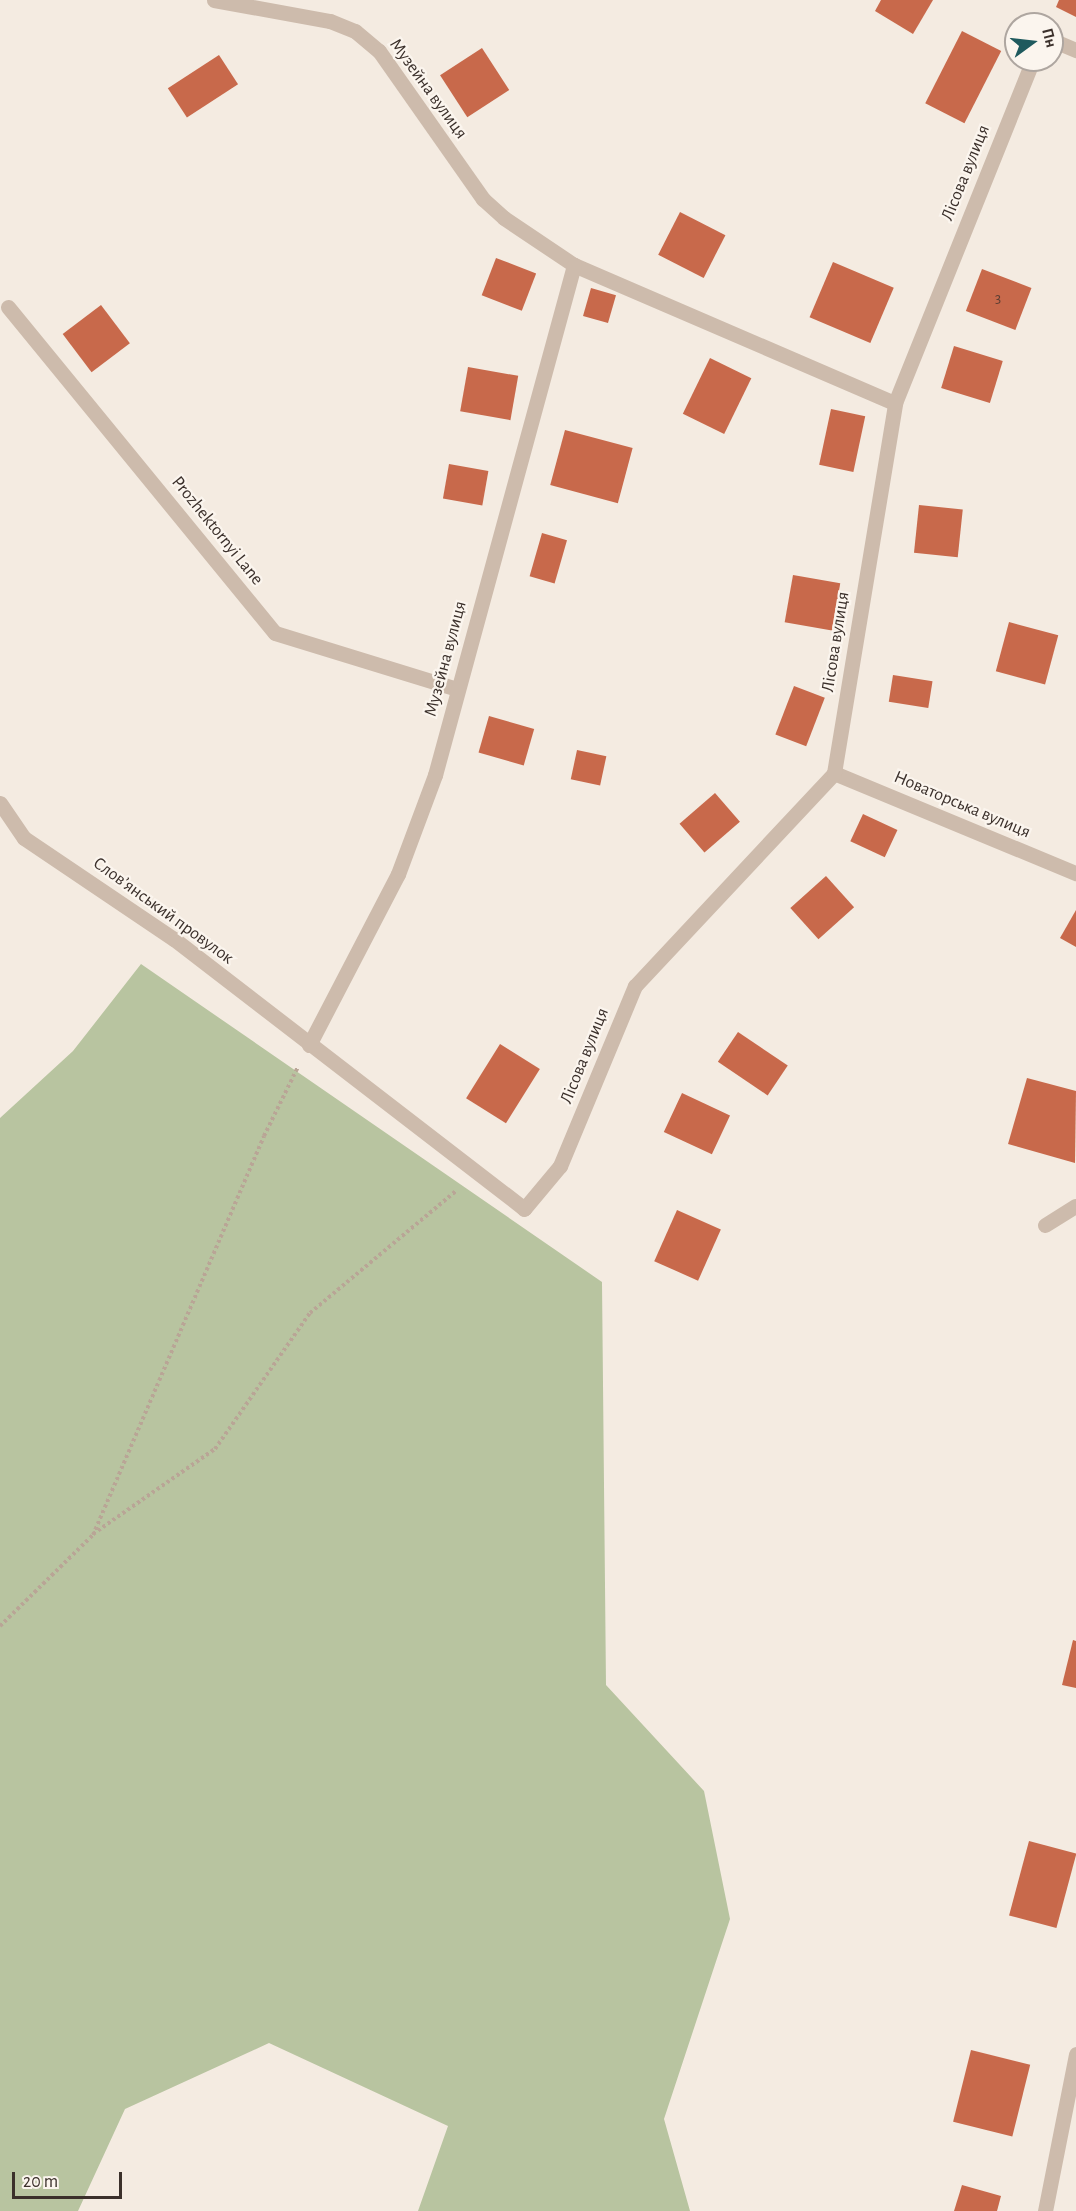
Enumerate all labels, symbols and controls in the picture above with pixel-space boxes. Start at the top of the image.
north arrow [1004,12,1064,72]
text: Пн [1039,26,1060,49]
street label: Музейна вулиця [384,35,472,143]
street label: Лісова вулиця [937,122,995,224]
house number: 3 [995,290,1001,308]
street label: Prozhektornyi Lane [166,472,268,590]
street label: Лісова вулиця [817,590,855,694]
street label: Музейна вулиця [420,599,472,719]
street label: Новаторська вулиця [890,766,1034,844]
street label: Словʼянський провулок [88,853,238,969]
street label: Лісова вулиця [556,1005,614,1107]
scale bar [15,2160,124,2198]
text: 20 m [23,2173,58,2191]

